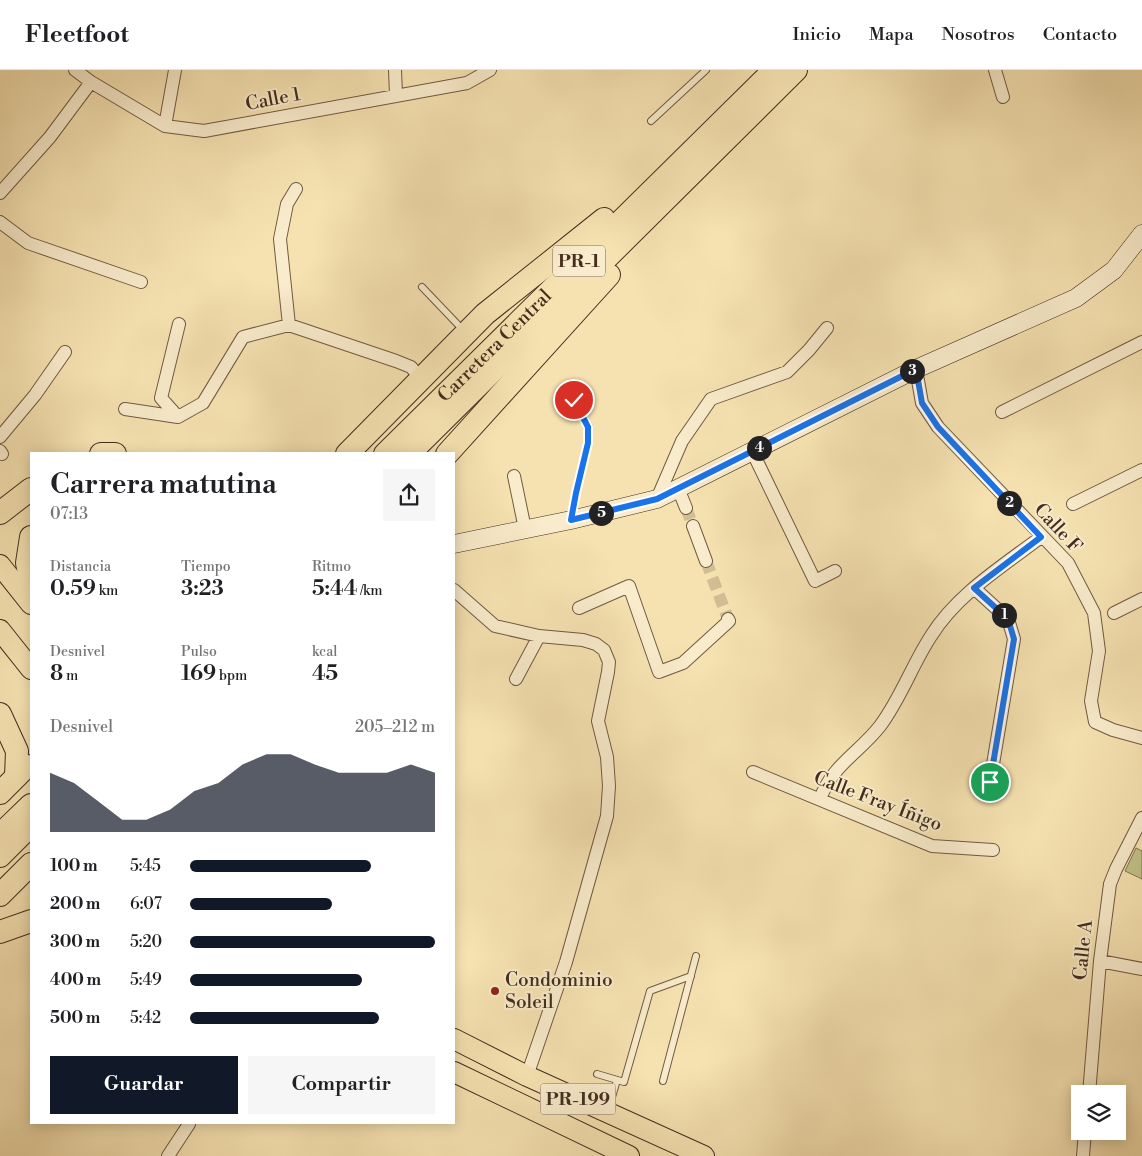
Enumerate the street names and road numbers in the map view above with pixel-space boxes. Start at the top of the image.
street label: Calle 1 [243,82,303,116]
road number: PR-1 [553,246,605,277]
street label: Carretera Central [432,284,557,407]
street label: Calle F [1029,498,1087,558]
street label: Calle Fray Íñigo [810,765,946,837]
street label: Calle A [1068,918,1098,981]
road number: PR-199 [540,1084,616,1114]

